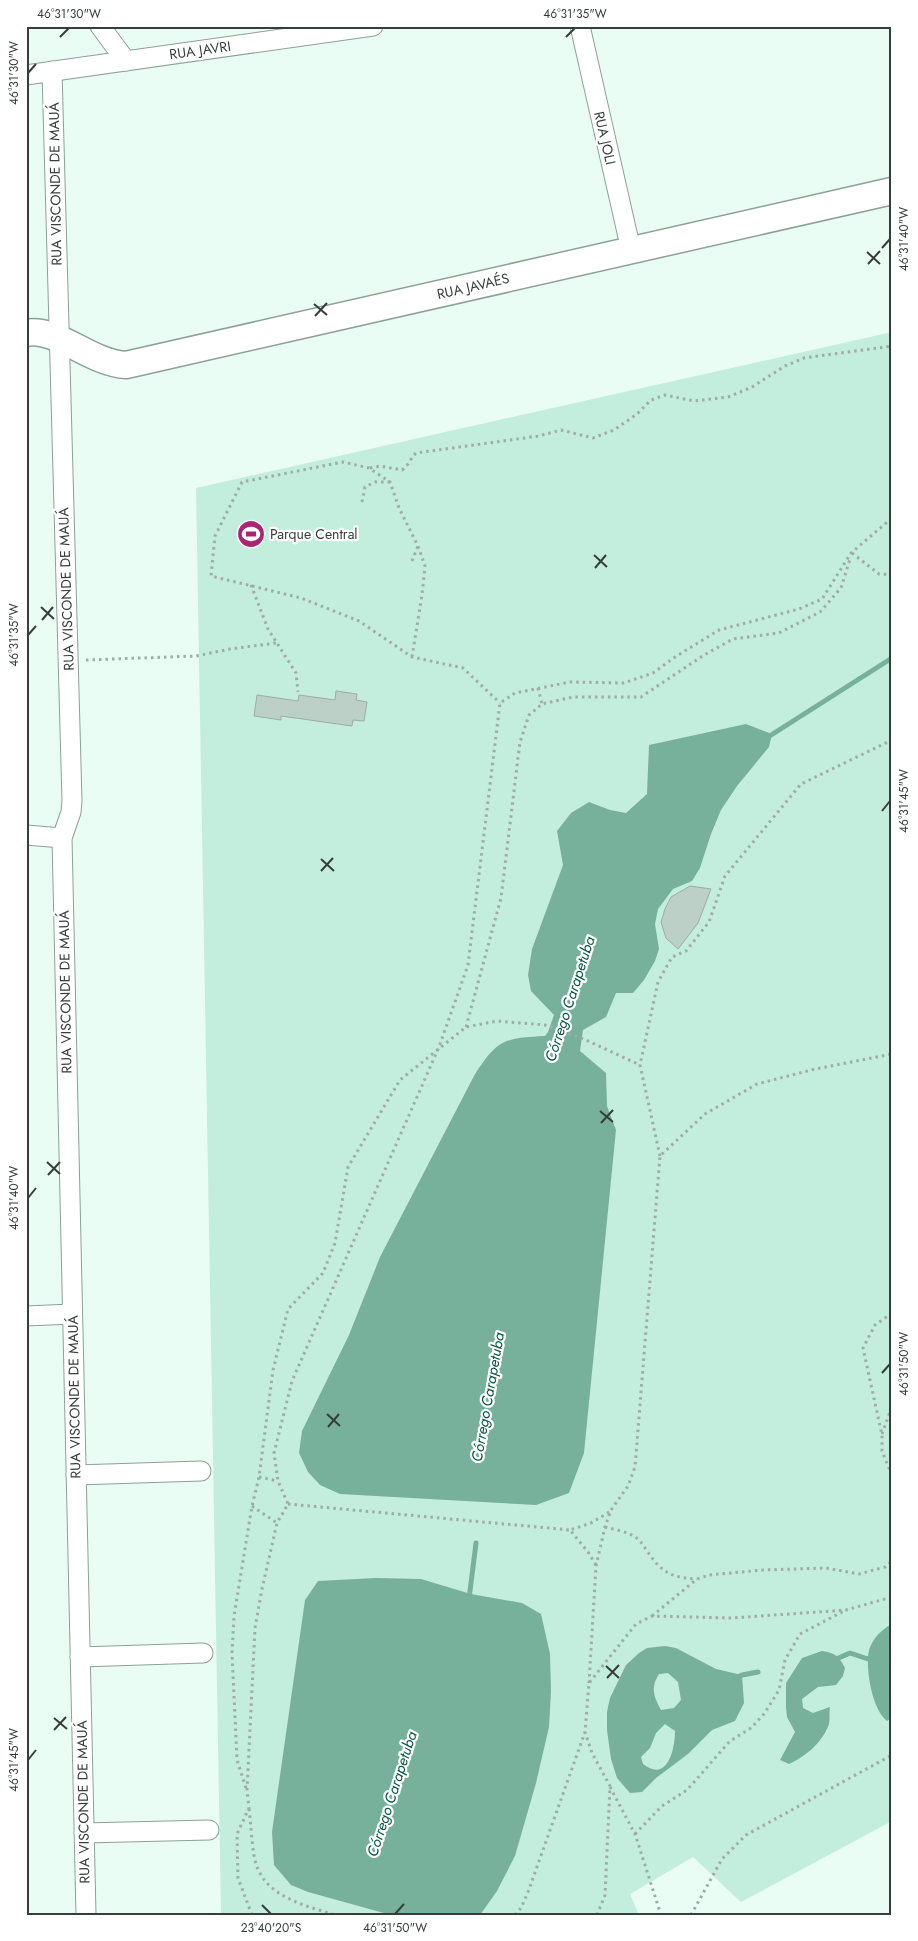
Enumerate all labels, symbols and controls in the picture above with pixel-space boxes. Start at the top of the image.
text: 46°31'30"W [37,5,101,23]
text: 46°31'35"W [543,5,607,23]
street label: RUA JAVRI [168,36,232,64]
text: 46°31'30"W [5,41,23,105]
street label: RUA VISCONDE DE MAUÁ [44,101,66,266]
street label: RUA JOLI [589,109,621,167]
text: 46°31'40"W [895,207,913,271]
street label: RUA JAVAÉS [435,268,511,304]
street label: RUA VISCONDE DE MAUÁ [53,506,79,671]
sports icon: Parque Central [236,519,266,549]
place label: Parque Central [270,524,358,544]
text: 46°31'35"W [5,603,23,667]
text: 46°31'45"W [895,769,913,833]
street label: RUA VISCONDE DE MAUÁ [54,909,76,1074]
water label: Córrego Carapetuba [539,933,601,1065]
text: 46°31'40"W [5,1166,23,1230]
street label: RUA VISCONDE DE MAUÁ [63,1314,85,1479]
water label: Córrego Carapetuba [466,1330,510,1463]
text: 46°31'50"W [895,1332,913,1396]
street label: RUA VISCONDE DE MAUÁ [72,1719,94,1884]
text: 46°31'45"W [5,1728,23,1792]
water label: Córrego Carapetuba [361,1728,423,1860]
text: 23°40'20"S [241,1919,302,1937]
text: 46°31'50"W [363,1919,427,1937]

